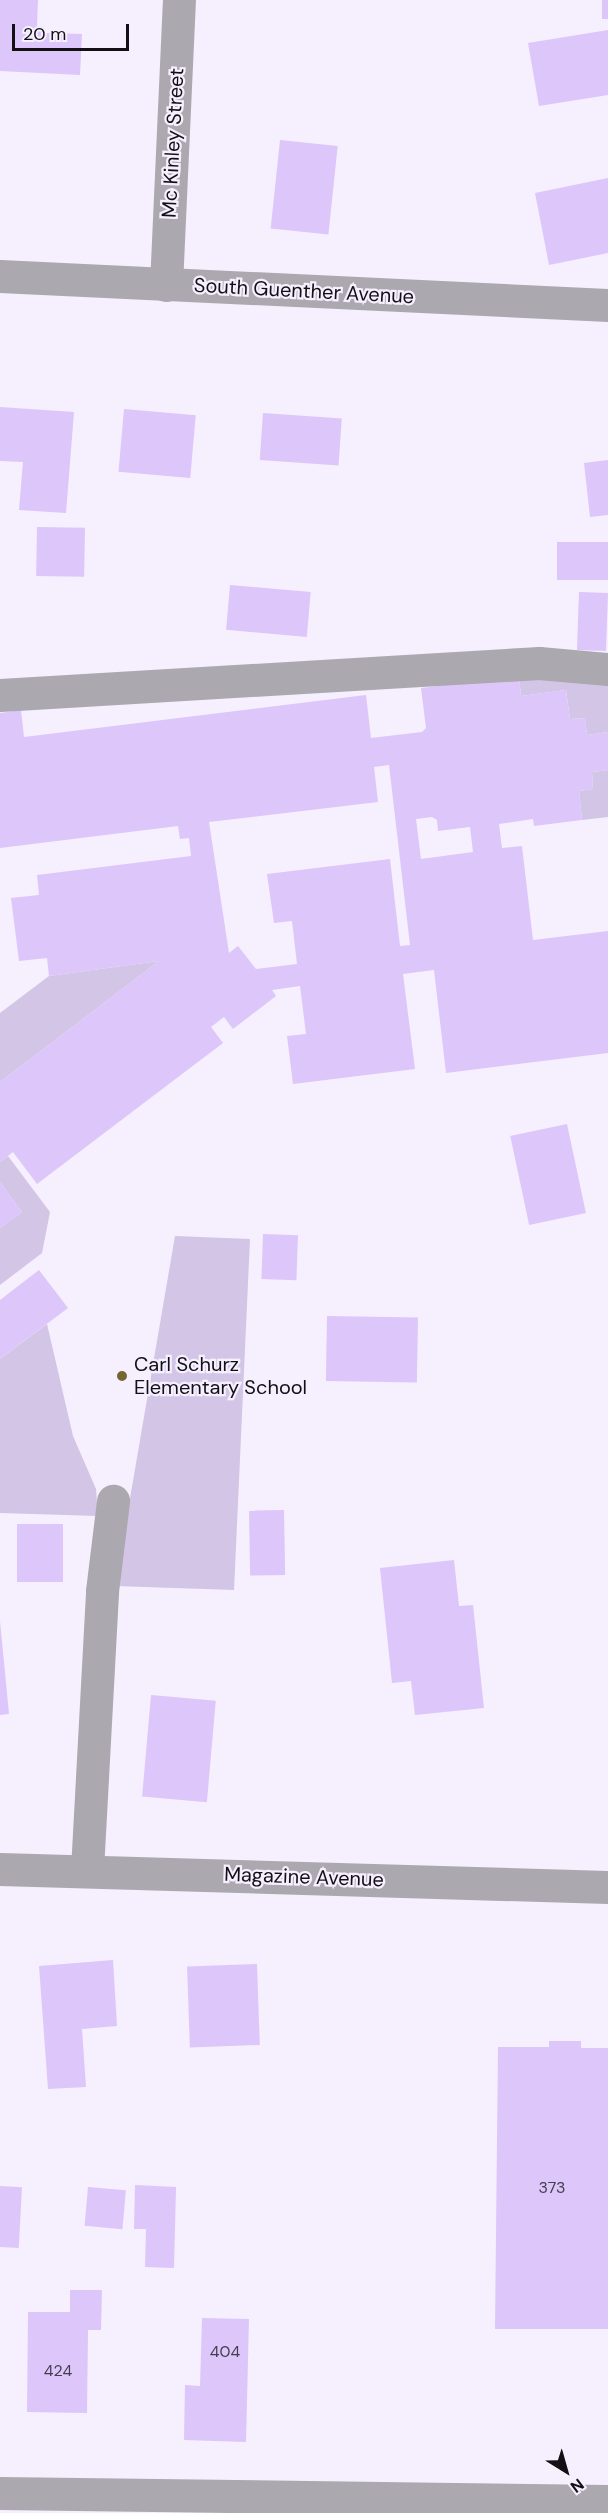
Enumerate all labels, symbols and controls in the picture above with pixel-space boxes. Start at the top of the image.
scale bar [15,12,132,50]
text: 20 m [23,22,66,46]
street label: Mc Kinley Street [157,67,189,219]
street label: South Guenther Avenue [193,273,415,309]
place label: Carl Schurz Elementary School [134,1352,307,1399]
marker: Carl Schurz Elementary School [115,1369,129,1383]
street label: Magazine Avenue [224,1862,384,1892]
house number: 373 [539,2178,565,2198]
house number: 404 [210,2342,240,2362]
house number: 424 [44,2361,72,2381]
north arrow [536,2441,596,2501]
text: N [566,2474,588,2498]

